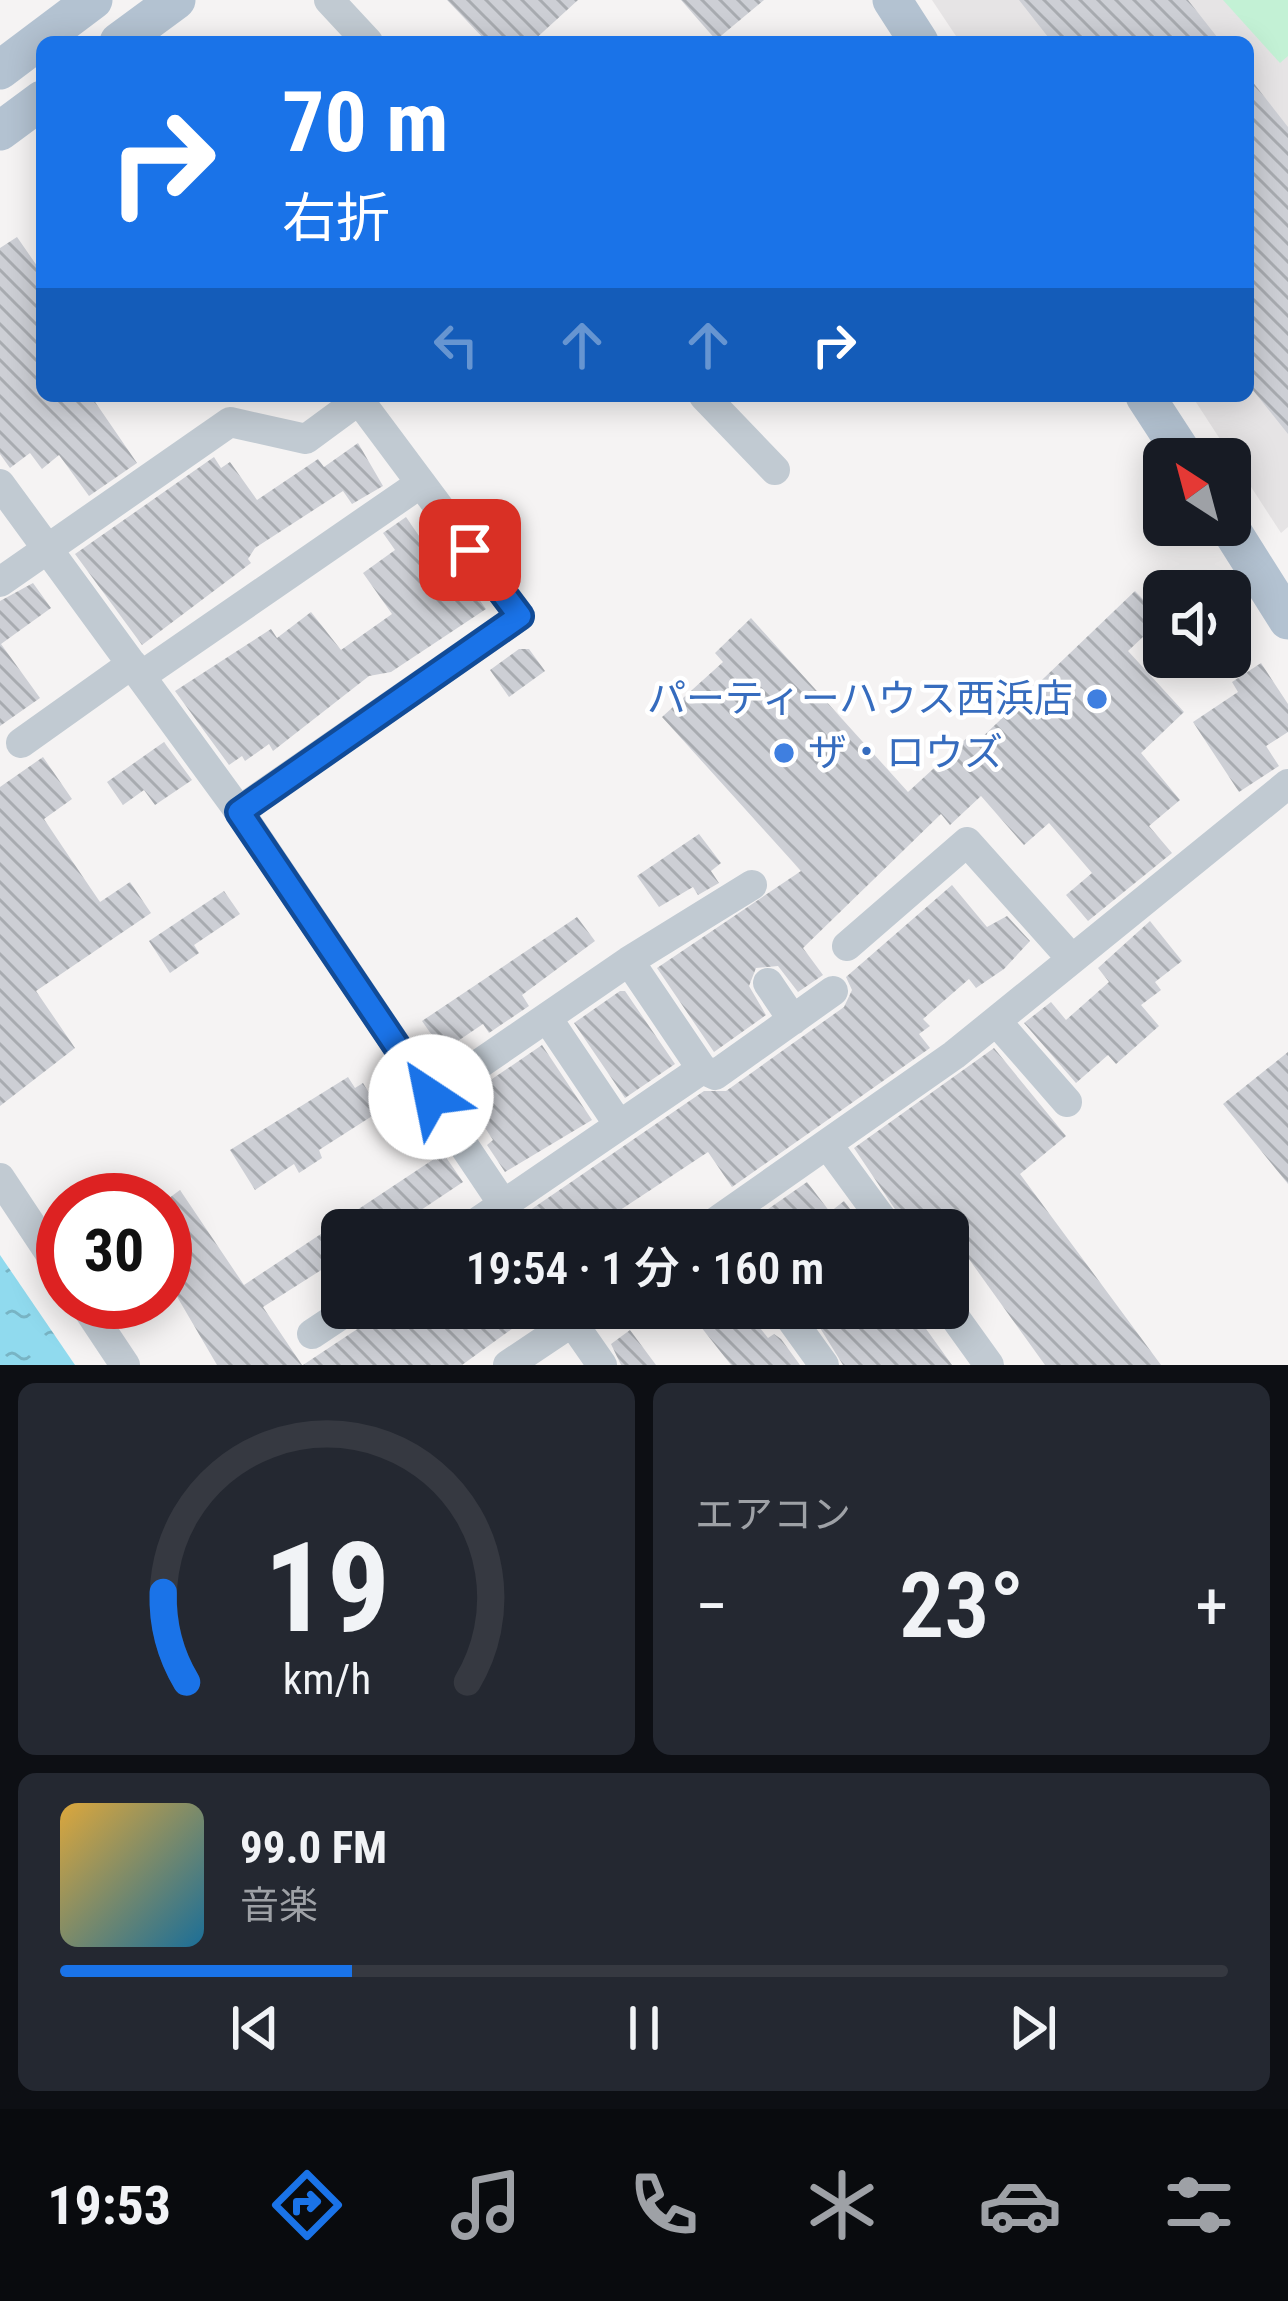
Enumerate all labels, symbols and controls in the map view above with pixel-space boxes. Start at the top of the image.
text: 70 m [282,73,449,172]
icon: right [84,84,240,240]
text: 右折 [282,187,390,250]
icon: left [423,312,489,378]
icon: ahead [549,312,615,378]
icon: ahead [675,312,741,378]
icon: right [801,312,867,378]
north arrow [1143,438,1251,546]
map controls [1143,438,1251,678]
pin [419,499,521,601]
icon: arrive [437,517,503,583]
button: sound [1143,570,1251,678]
place label: パーティーハウス西浜店 [647,676,1073,722]
marker: パーティーハウス西浜店 [1084,686,1110,712]
place label: ザ・ロウズ [808,730,1003,776]
marker: ザ・ロウズ [771,740,797,766]
position arrow [368,1034,494,1160]
speed limit sign: 30 [36,1173,192,1329]
text: 19:54 · 1 分 · 160 m [466,1242,824,1295]
text: エアコン [695,1492,851,1538]
text: 19 [263,1515,390,1661]
text: 23° [899,1554,1024,1659]
text: − [695,1568,728,1645]
text: + [1195,1568,1228,1645]
text: km/h [282,1654,371,1704]
text: 99.0 FM [240,1821,387,1874]
text: 音楽 [240,1883,318,1929]
icon: previous [222,1995,288,2061]
icon: pause [611,1995,677,2061]
icon: next [1000,1995,1066,2061]
icon: directions [265,2163,349,2247]
icon: music [444,2163,528,2247]
icon: phone [622,2163,706,2247]
icon: climate [800,2163,884,2247]
icon: car [978,2163,1062,2247]
icon: filters [1157,2163,1241,2247]
text: 19:53 [47,2174,171,2237]

